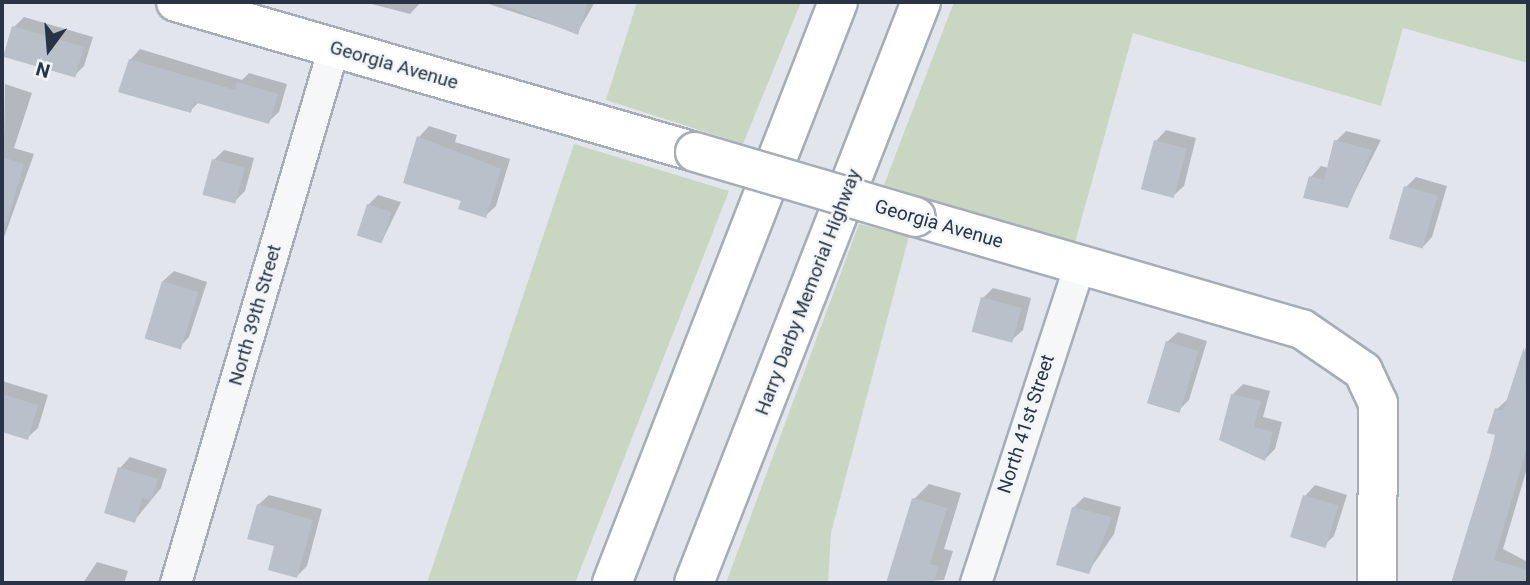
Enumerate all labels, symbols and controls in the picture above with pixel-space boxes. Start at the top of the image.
north arrow [14,14,84,84]
street label: Georgia Avenue [327,36,461,94]
text: N [33,57,53,83]
street label: Harry Darby Memorial Highway [750,166,866,418]
street label: Georgia Avenue [872,195,1006,253]
street label: North 39th Street [224,242,286,388]
street label: North 41st Street [993,352,1059,496]

